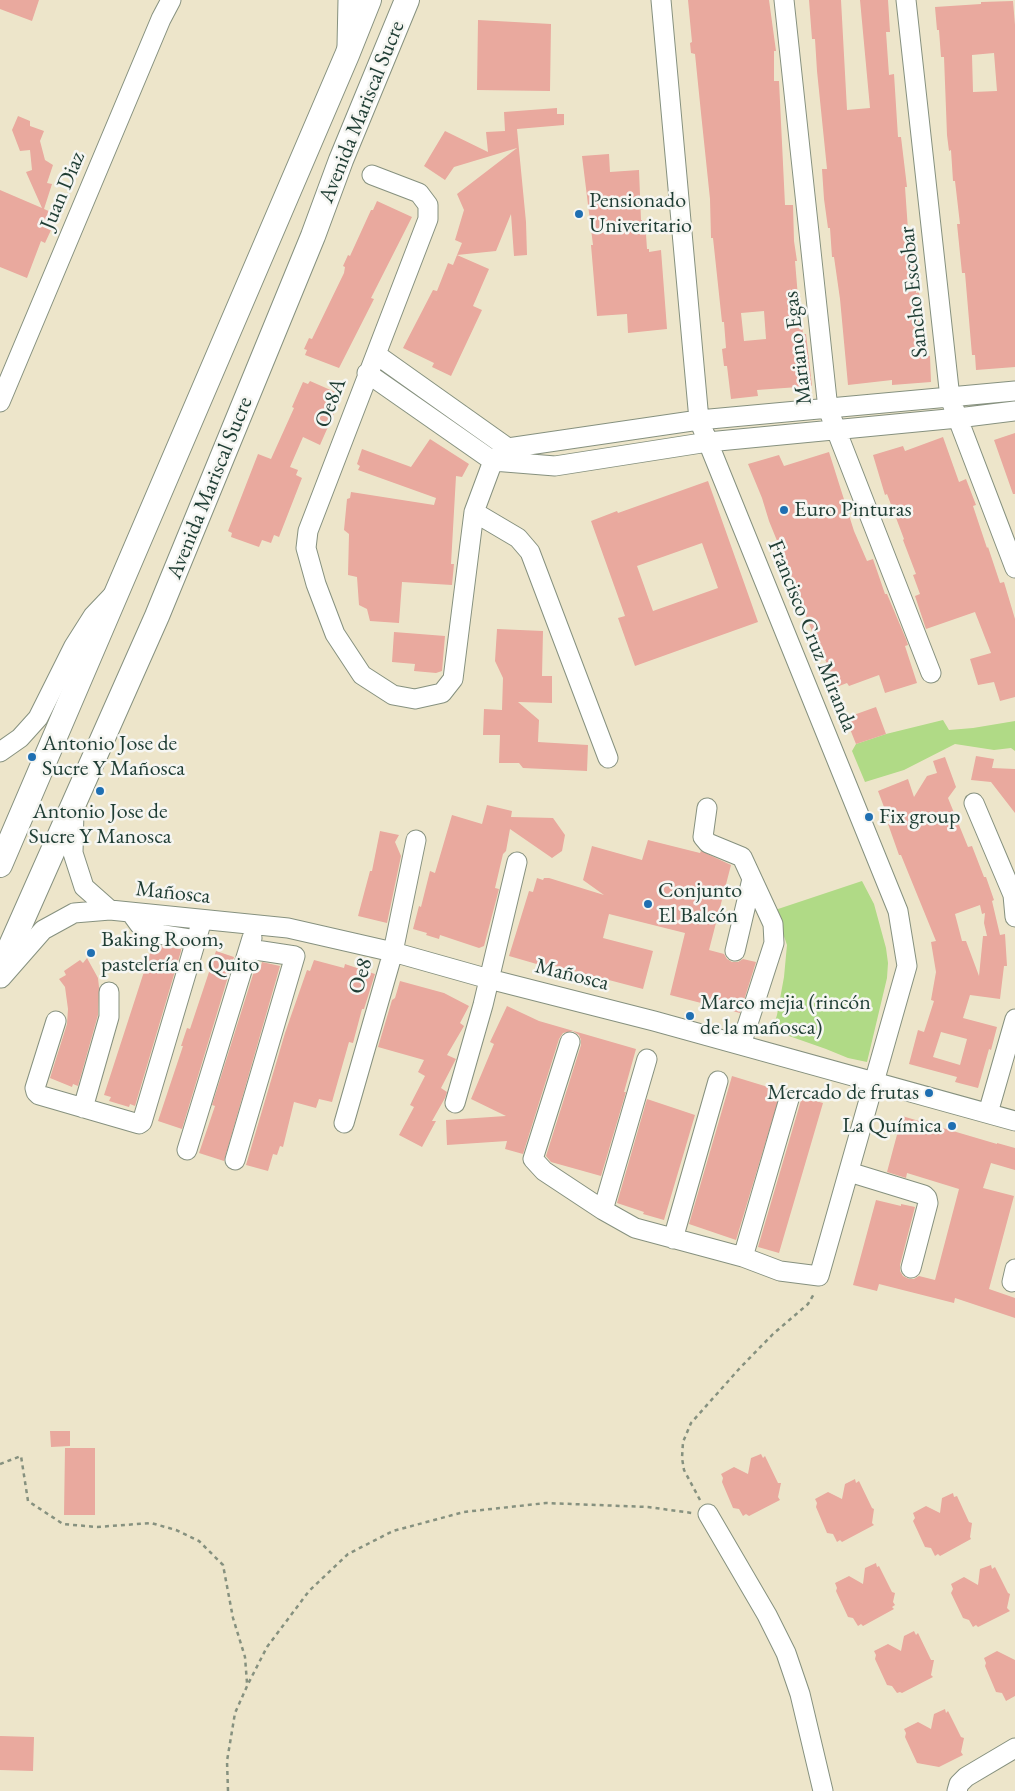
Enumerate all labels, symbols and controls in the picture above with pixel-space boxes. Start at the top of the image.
street label: Avenida Mariscal Sucre [313,17,411,207]
street label: Juan Diaz [35,148,91,234]
place label: Pensionado Univeritario [589,188,692,240]
marker: Pensionado Univeritario [573,208,585,220]
street label: Sancho Escobar [894,225,934,359]
street label: Mariano Egas [778,290,818,406]
street label: Oe8A [310,374,352,432]
street label: Avenida Mariscal Sucre [161,393,259,583]
place label: Euro Pinturas [794,497,912,523]
marker: Euro Pinturas [778,504,790,516]
street label: Francisco Cruz Miranda [761,536,863,736]
place label: Antonio Jose de Sucre Y Mañosca [42,731,185,782]
marker: Antonio Jose de Sucre Y Mañosca [26,751,38,763]
marker: Antonio Jose de Sucre Y Manosca [94,785,106,797]
place label: Antonio Jose de Sucre Y Manosca [28,799,172,850]
place label: Fix group [879,804,960,830]
marker: Fix group [863,811,875,823]
street label: Mañosca [134,876,212,910]
place label: Conjunto El Balcón [658,878,742,929]
marker: Conjunto El Balcón [642,898,654,910]
place label: Baking Room, pastelería en Quito [101,927,259,978]
marker: Baking Room, pastelería en Quito [85,947,97,959]
street label: Mañosca [532,953,612,997]
street label: Oe8 [343,955,379,997]
place label: Marco mejia (rincón de la mañosca) [700,990,871,1042]
marker: Marco mejia (rincón de la mañosca) [684,1010,696,1022]
place label: Mercado de frutas [767,1080,919,1106]
marker: Mercado de frutas [923,1087,935,1099]
place label: La Química [842,1113,942,1139]
marker: La Química [946,1120,958,1132]

